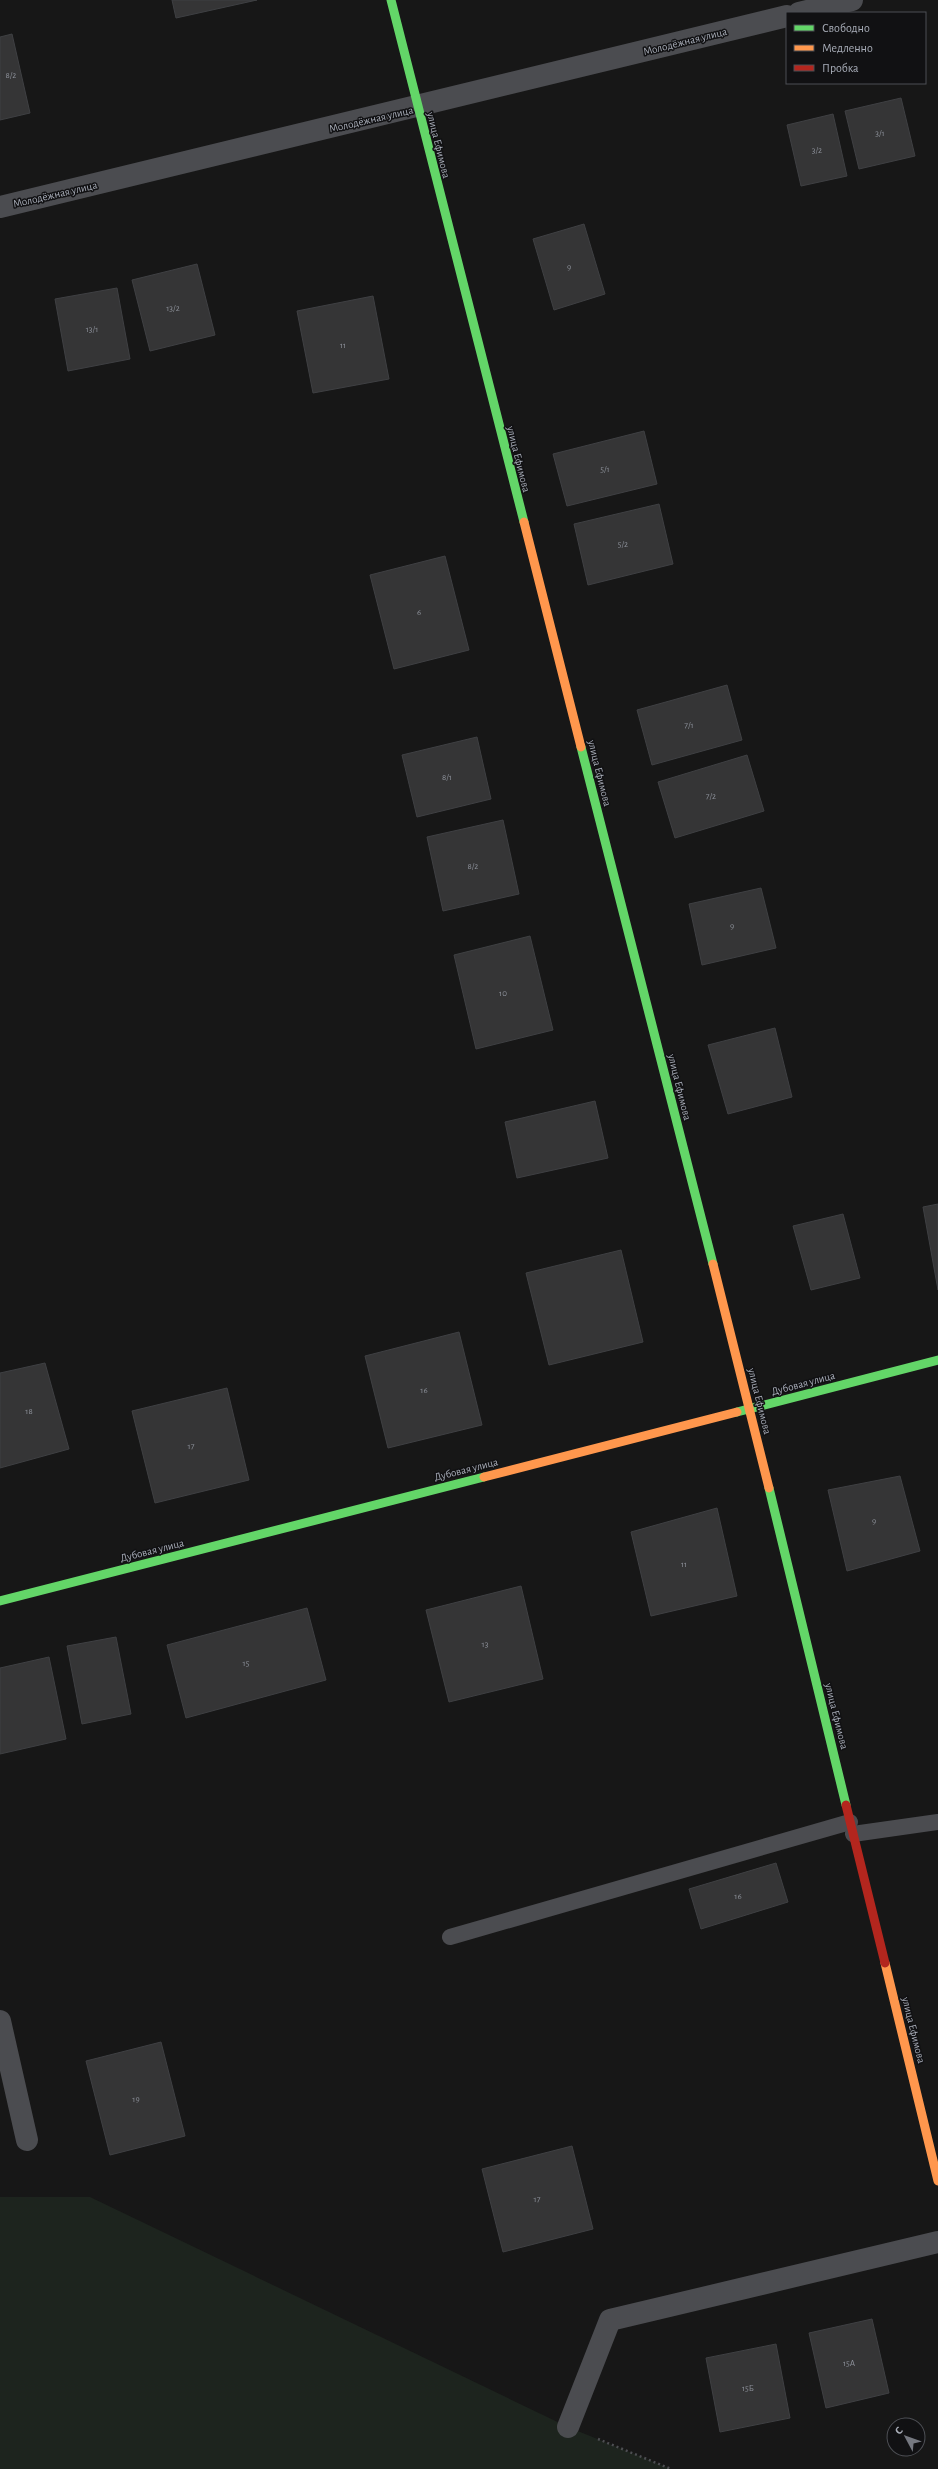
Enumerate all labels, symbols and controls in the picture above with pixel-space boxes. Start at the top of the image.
legend [786,12,926,84]
text: Свободно [822,22,870,34]
street label: Молодёжная улица [642,26,728,57]
text: Медленно [822,42,873,54]
text: Пробка [822,62,859,74]
house number: 8/2 [6,71,16,80]
street label: Молодёжная улица [328,104,414,135]
street label: улица Ефимова [425,110,452,179]
house number: 3/1 [875,129,885,138]
house number: 3/2 [812,146,822,155]
street label: Молодёжная улица [12,179,98,210]
house number: 9 [567,263,571,272]
house number: 13/2 [166,304,180,313]
house number: 13/1 [86,325,98,334]
house number: 11 [340,341,346,350]
street label: улица Ефимова [505,424,532,493]
house number: 5/1 [600,465,610,474]
house number: 5/2 [618,540,628,549]
house number: 6 [417,608,421,617]
house number: 7/1 [684,721,694,730]
street label: улица Ефимова [586,738,613,807]
house number: 8/1 [442,773,452,782]
house number: 7/2 [706,792,716,801]
house number: 8/2 [468,862,478,871]
house number: 9 [730,922,734,931]
house number: 10 [499,989,507,998]
street label: улица Ефимова [666,1052,693,1121]
street label: улица Ефимова [746,1366,773,1435]
street label: Дубовая улица [770,1370,836,1397]
house number: 16 [420,1386,428,1395]
house number: 18 [25,1407,33,1416]
house number: 17 [188,1442,195,1451]
street label: Дубовая улица [433,1456,499,1483]
house number: 9 [872,1517,876,1526]
street label: Дубовая улица [119,1537,185,1564]
house number: 11 [681,1560,687,1569]
house number: 13 [482,1640,489,1649]
house number: 15 [243,1659,250,1668]
street label: улица Ефимова [823,1681,850,1750]
house number: 16 [734,1892,742,1901]
street label: улица Ефимова [900,1995,927,2064]
house number: 19 [132,2095,140,2104]
house number: 17 [534,2195,541,2204]
house number: 15А [843,2359,856,2368]
house number: 15Б [742,2384,754,2393]
north arrow [886,2417,926,2457]
text: С [893,2425,905,2437]

